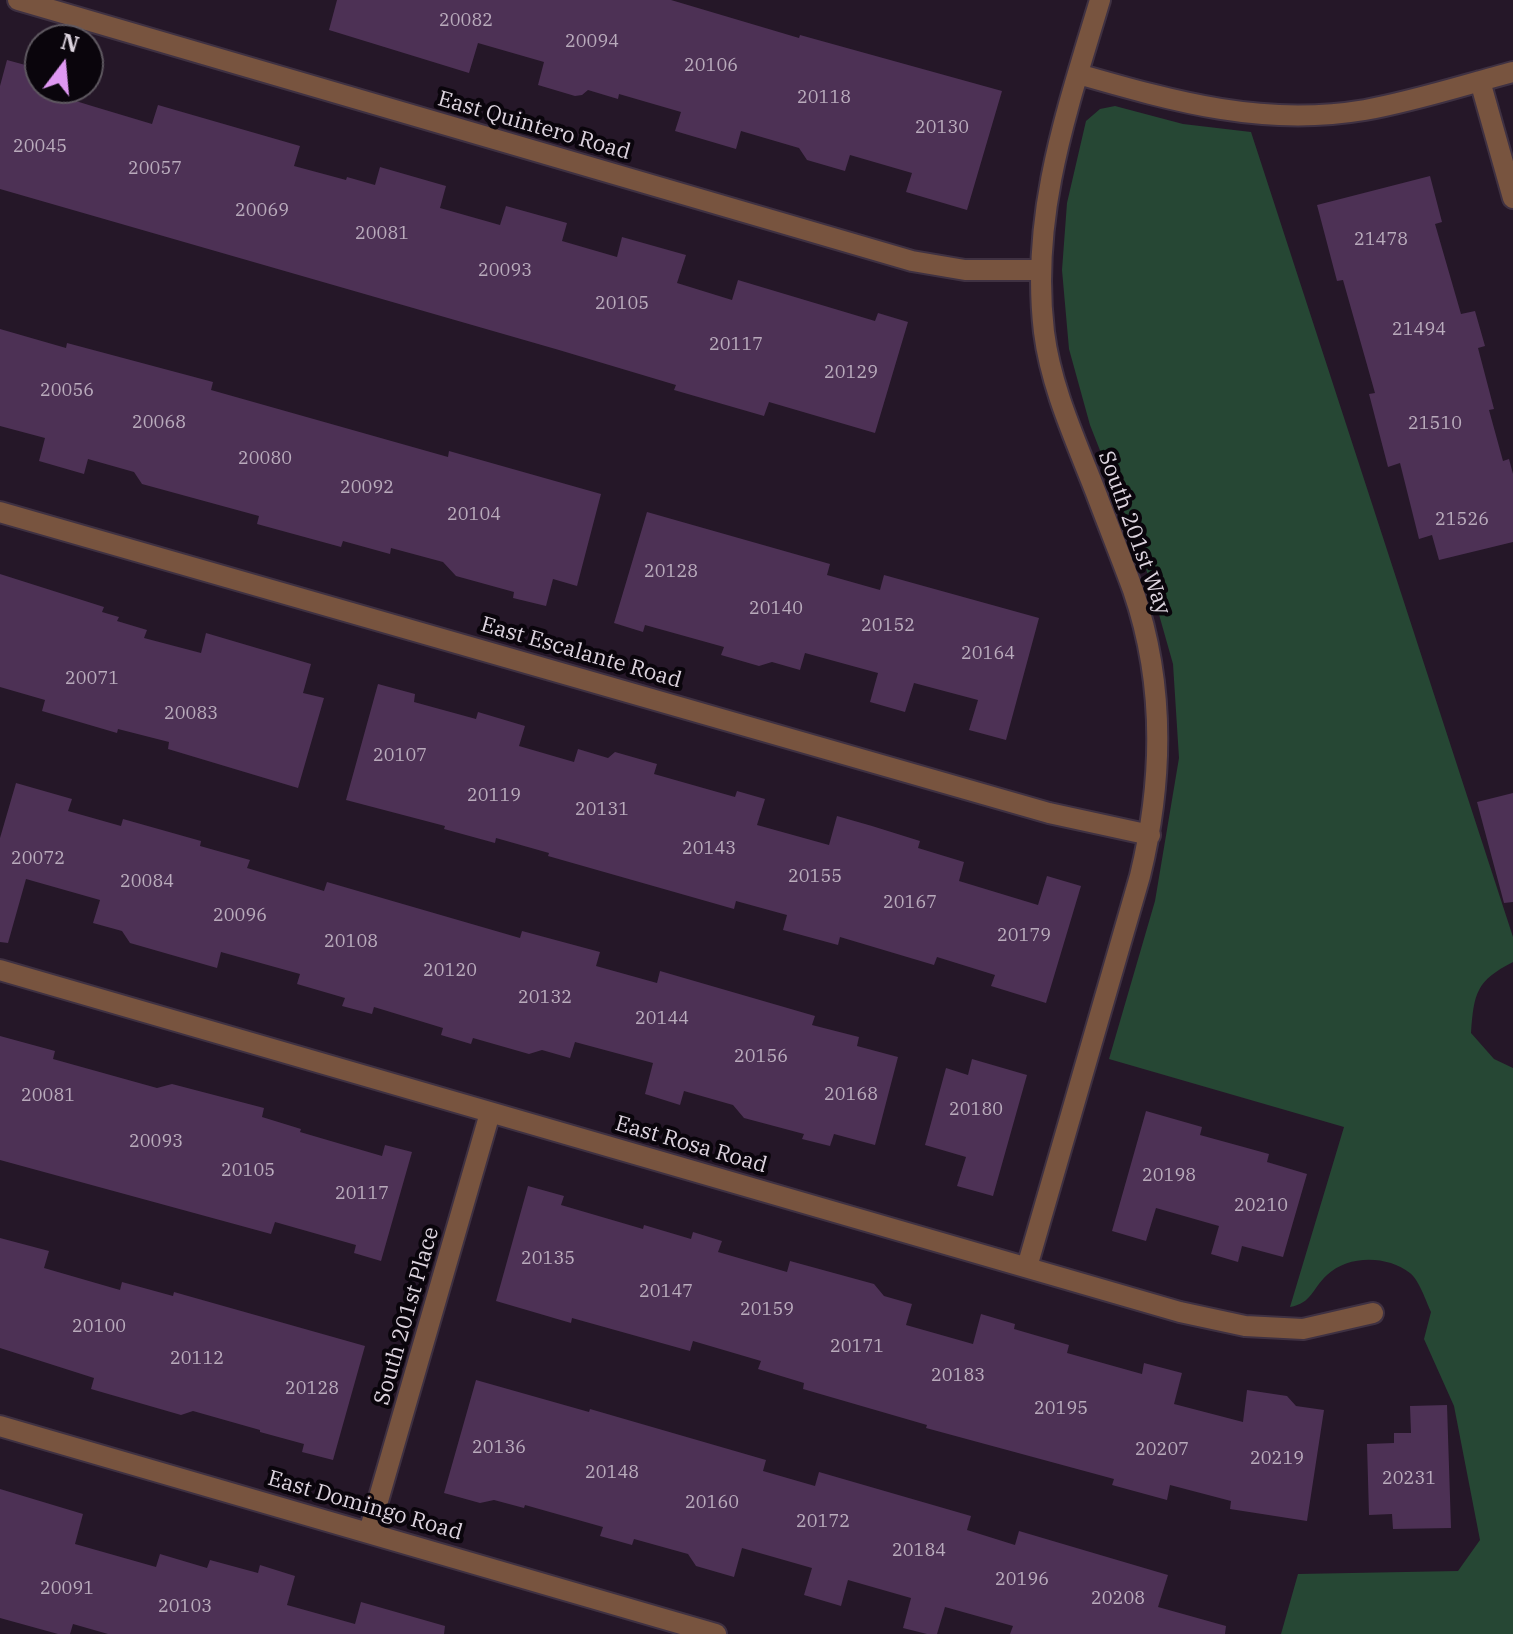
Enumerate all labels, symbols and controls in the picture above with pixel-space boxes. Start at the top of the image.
house number: 20082 [439,10,493,32]
north arrow [24,24,104,104]
text: N [58,26,83,59]
house number: 20094 [565,31,619,53]
house number: 20106 [684,55,738,77]
street label: East Quintero Road [435,86,633,166]
house number: 20118 [797,87,851,109]
house number: 20130 [915,117,969,139]
house number: 20045 [13,136,67,158]
house number: 20057 [128,158,182,180]
house number: 20069 [235,200,289,222]
house number: 20081 [355,223,409,245]
house number: 21478 [1354,229,1408,251]
house number: 20093 [478,260,532,282]
house number: 20105 [595,293,649,315]
house number: 21494 [1392,319,1446,341]
house number: 20117 [709,334,763,356]
house number: 20129 [824,362,878,384]
house number: 20056 [40,380,94,402]
house number: 20068 [132,412,186,434]
house number: 21510 [1408,413,1462,435]
house number: 20080 [238,448,292,470]
street label: South 201st Way [1092,448,1176,618]
house number: 20092 [340,477,394,499]
house number: 20104 [447,504,501,526]
house number: 21526 [1435,509,1489,531]
house number: 20128 [644,561,698,583]
house number: 20140 [749,598,803,620]
street label: East Escalante Road [478,612,684,694]
house number: 20152 [861,615,915,637]
house number: 20164 [961,643,1015,665]
house number: 20071 [65,668,119,690]
house number: 20083 [164,703,218,725]
house number: 20107 [373,745,427,767]
house number: 20119 [467,785,521,807]
house number: 20131 [575,799,629,821]
house number: 20143 [682,838,736,860]
house number: 20072 [11,848,65,870]
house number: 20155 [788,866,842,888]
house number: 20084 [120,871,174,893]
house number: 20167 [883,892,937,914]
house number: 20096 [213,905,267,927]
house number: 20179 [997,925,1051,947]
house number: 20108 [324,931,378,953]
house number: 20120 [423,960,477,982]
house number: 20132 [518,987,572,1009]
house number: 20144 [635,1008,689,1030]
house number: 20156 [734,1046,788,1068]
house number: 20168 [824,1084,878,1106]
house number: 20081 [21,1085,75,1107]
house number: 20180 [949,1099,1003,1121]
street label: East Rosa Road [612,1111,770,1179]
house number: 20093 [129,1131,183,1153]
house number: 20105 [221,1160,275,1182]
house number: 20198 [1142,1165,1196,1187]
house number: 20117 [335,1183,389,1205]
house number: 20210 [1234,1195,1288,1217]
street label: South 201st Place [369,1224,445,1408]
house number: 20135 [521,1248,575,1270]
house number: 20147 [639,1281,693,1303]
house number: 20159 [740,1299,794,1321]
house number: 20100 [72,1316,126,1338]
house number: 20171 [830,1336,884,1358]
house number: 20112 [170,1348,224,1370]
house number: 20183 [931,1365,985,1387]
house number: 20128 [285,1378,339,1400]
house number: 20195 [1034,1398,1088,1420]
house number: 20136 [472,1437,526,1459]
house number: 20207 [1135,1439,1189,1461]
house number: 20219 [1250,1448,1304,1470]
house number: 20148 [585,1462,639,1484]
street label: East Domingo Road [265,1466,465,1546]
house number: 20231 [1382,1468,1436,1490]
house number: 20160 [685,1492,739,1514]
house number: 20172 [796,1511,850,1533]
house number: 20184 [892,1540,946,1562]
house number: 20196 [995,1569,1049,1591]
house number: 20091 [40,1578,94,1600]
house number: 20208 [1091,1588,1145,1610]
house number: 20103 [158,1596,212,1618]

